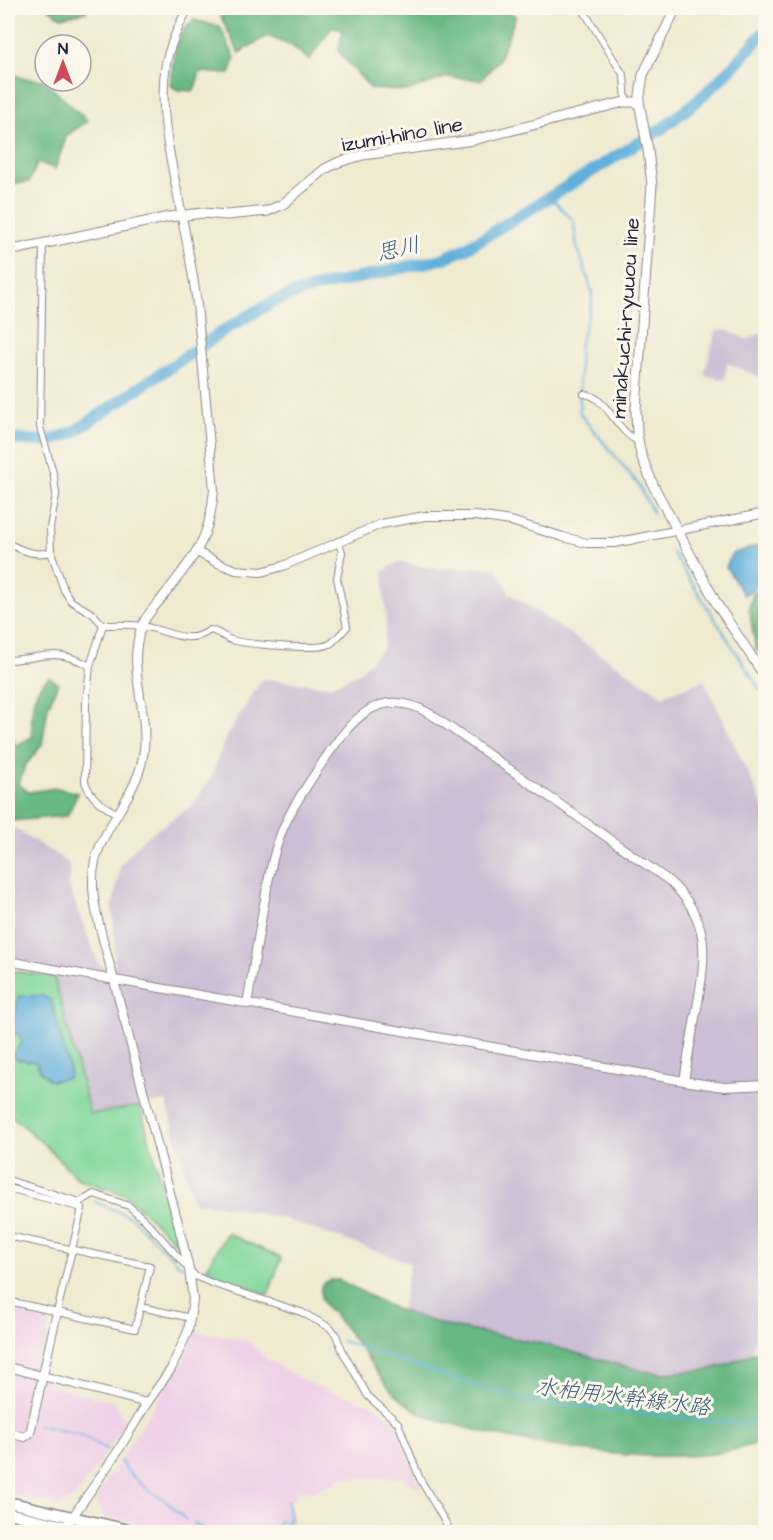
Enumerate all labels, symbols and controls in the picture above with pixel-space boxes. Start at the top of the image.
north arrow [33,33,93,93]
text: N [58,38,68,60]
street label: izumi-hino line [339,110,465,159]
street label: minakuchi-ryuuou line [604,217,649,420]
water label: 思川 [373,229,423,270]
water label: 水柏用水幹線水路 [534,1371,714,1424]

